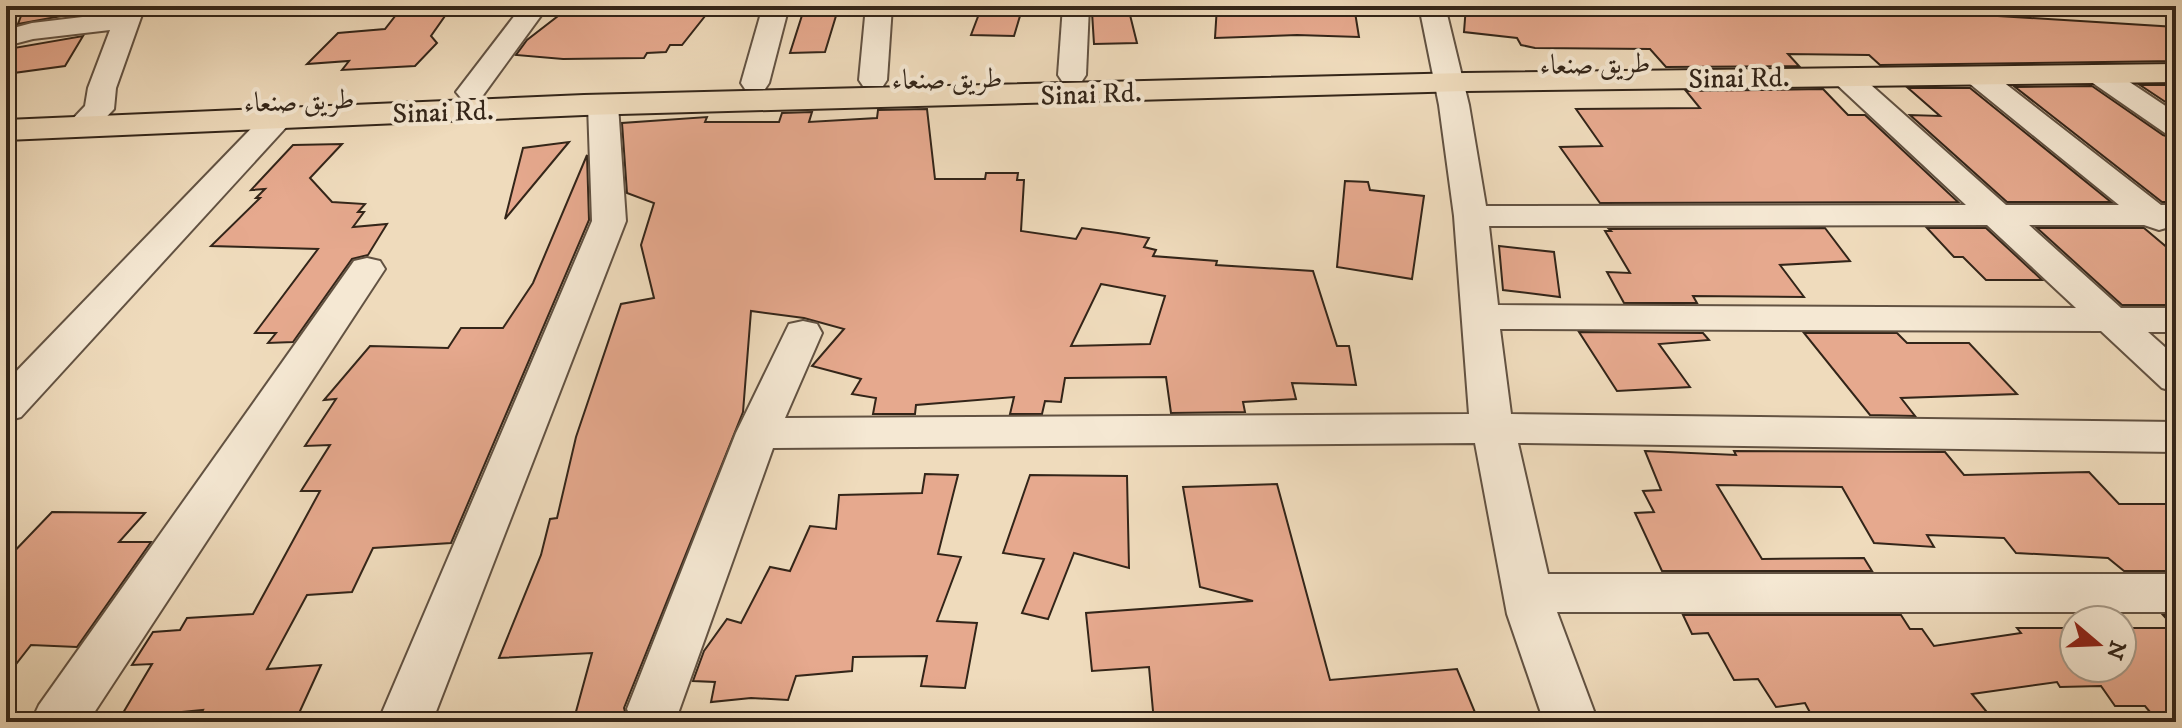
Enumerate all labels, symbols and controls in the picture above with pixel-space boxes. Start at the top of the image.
street label: طريق صنعاء [1539,46,1651,83]
street label: Sinai Rd. [1688,60,1790,97]
street label: طريق صنعاء [891,61,1003,98]
street label: Sinai Rd. [1040,75,1142,114]
street label: طريق صنعاء [243,82,355,121]
street label: Sinai Rd. [392,93,494,132]
north arrow [2058,604,2138,684]
text: N [2100,637,2131,663]

